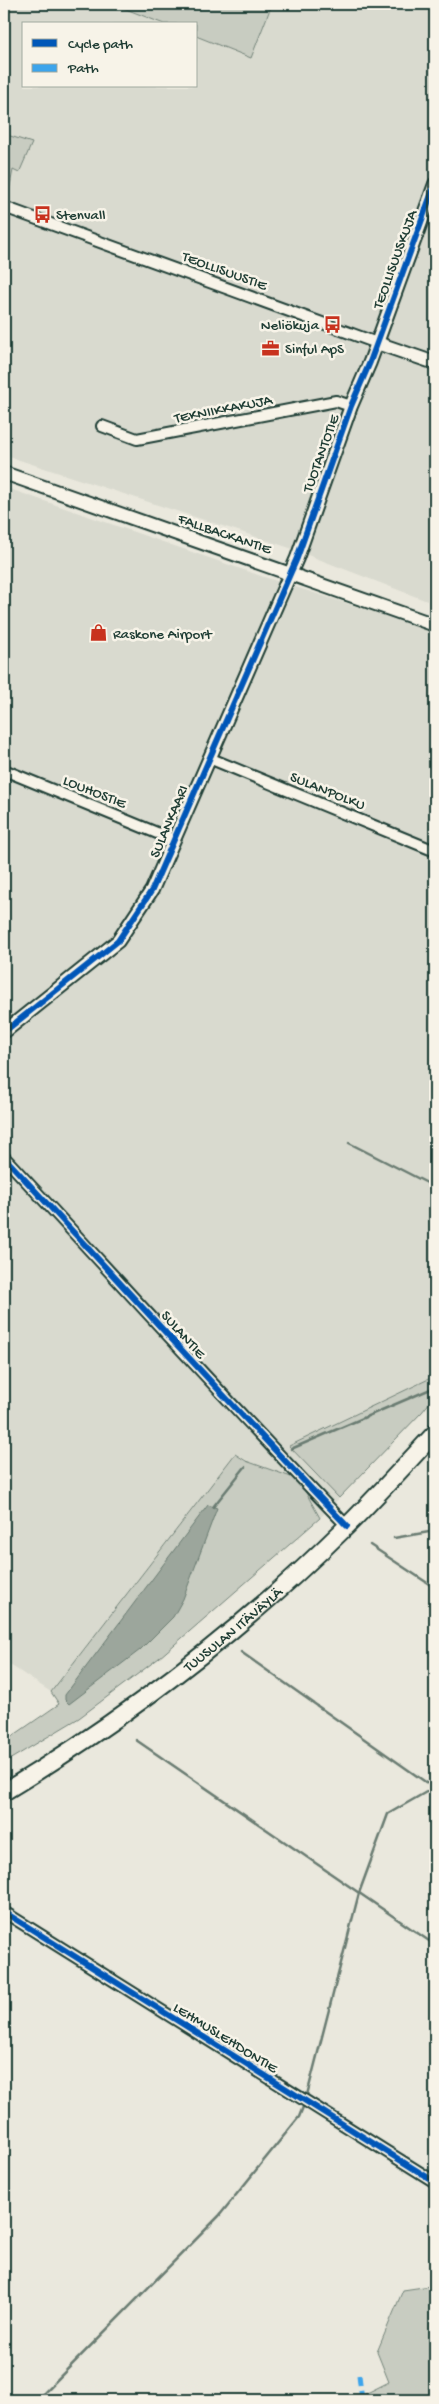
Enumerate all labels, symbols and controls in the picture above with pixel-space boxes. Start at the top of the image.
legend [22,22,198,88]
text: Cycle path [68,36,133,54]
text: Path [67,60,99,78]
bus stop icon: Stenvall [32,204,52,224]
place label: Stenvall [56,207,106,225]
street label: TEOLLISUUSKUJA [369,207,422,312]
street label: TEOLLISUUSTIE [179,248,270,296]
bus stop icon: Neliökuja [323,314,343,334]
place label: Neliökuja [261,317,320,335]
office icon: Sinful ApS [261,338,281,358]
place label: Sinful ApS [285,341,344,359]
street label: TEKNIIKKAKUJA [172,391,275,428]
street label: TUOTANTOTIE [299,412,344,496]
street label: FALLBACKANTIE [174,510,274,560]
shop icon: Raskone Airport [89,623,109,643]
place label: Raskone Airport [113,626,213,644]
street label: SULANPOLKU [287,769,368,815]
street label: LOUHOSTIE [60,772,129,814]
street label: SULANKAARI [146,783,193,861]
street label: SULANTIE [156,1308,209,1364]
street label: TUUSULAN ITÄVÄYLÄ [180,1583,288,1677]
street label: LEHMUSLEHDONTIE [169,1999,281,2079]

